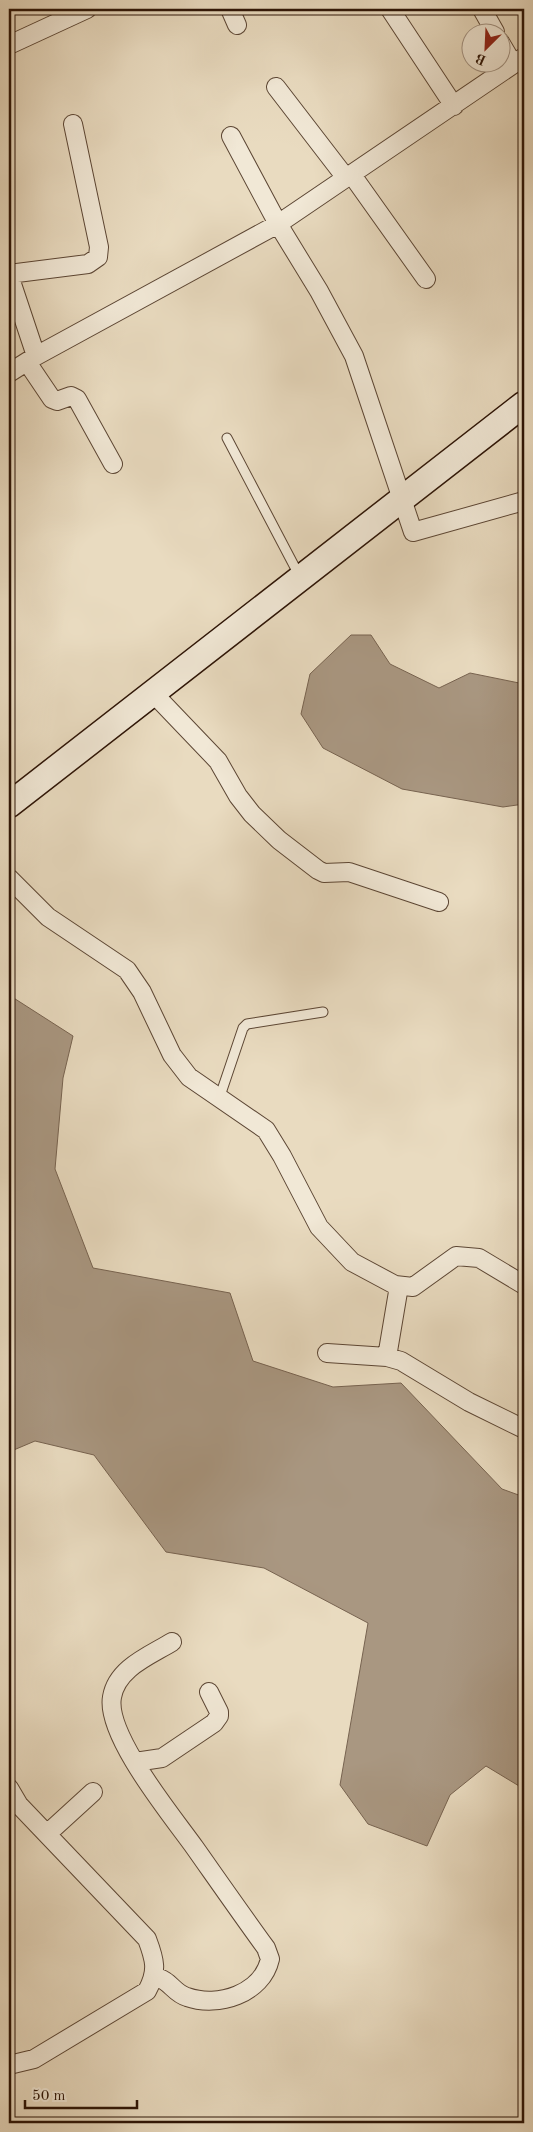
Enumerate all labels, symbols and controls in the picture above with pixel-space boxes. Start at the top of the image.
north arrow [460,22,510,72]
text: B [474,51,489,67]
scale bar [25,2077,138,2109]
text: 50 m [32,2089,66,2104]

